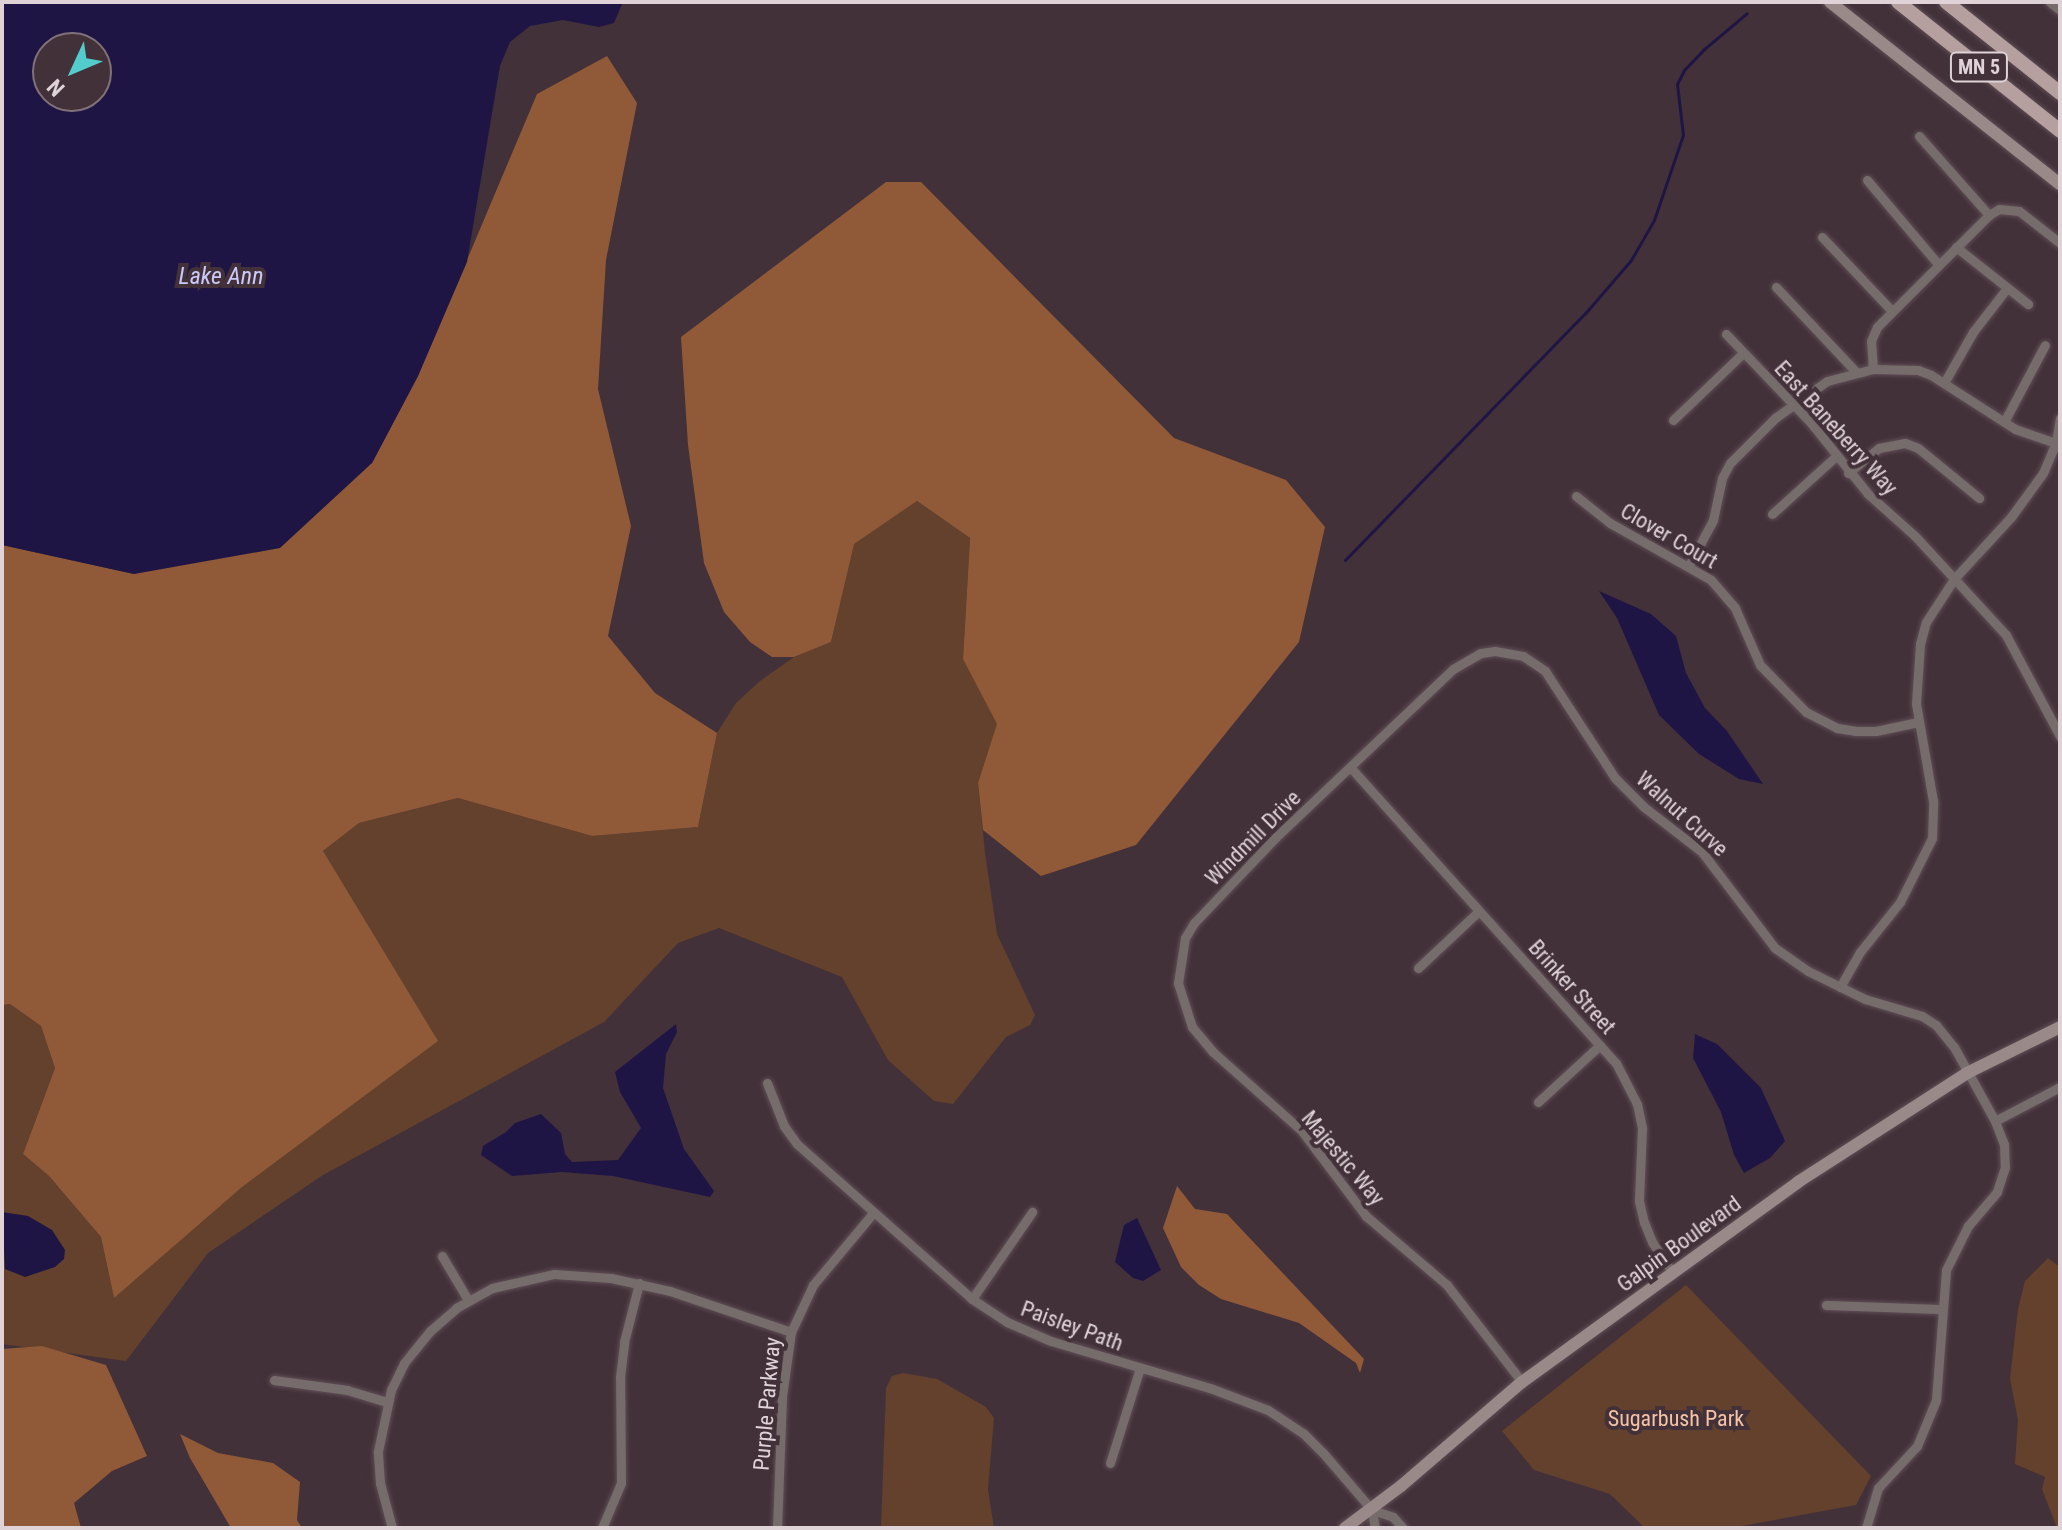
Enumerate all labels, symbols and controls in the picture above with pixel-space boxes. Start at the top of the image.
north arrow [32,32,112,112]
road number: MN 5 [1949,51,2009,83]
text: N [42,74,69,101]
water label: Lake Ann [179,263,263,291]
street label: East Baneberry Way [1769,355,1903,501]
street label: Clover Court [1616,498,1722,574]
street label: Walnut Curve [1631,766,1733,862]
street label: Windmill Drive [1200,785,1306,891]
street label: Brinker Street [1523,934,1621,1040]
street label: Majestic Way [1296,1105,1390,1211]
street label: Galpin Boulevard [1612,1190,1746,1298]
street label: Paisley Path [1017,1295,1127,1357]
street label: Purple Parkway [748,1336,786,1472]
park label: Sugarbush Park [1608,1406,1744,1432]

